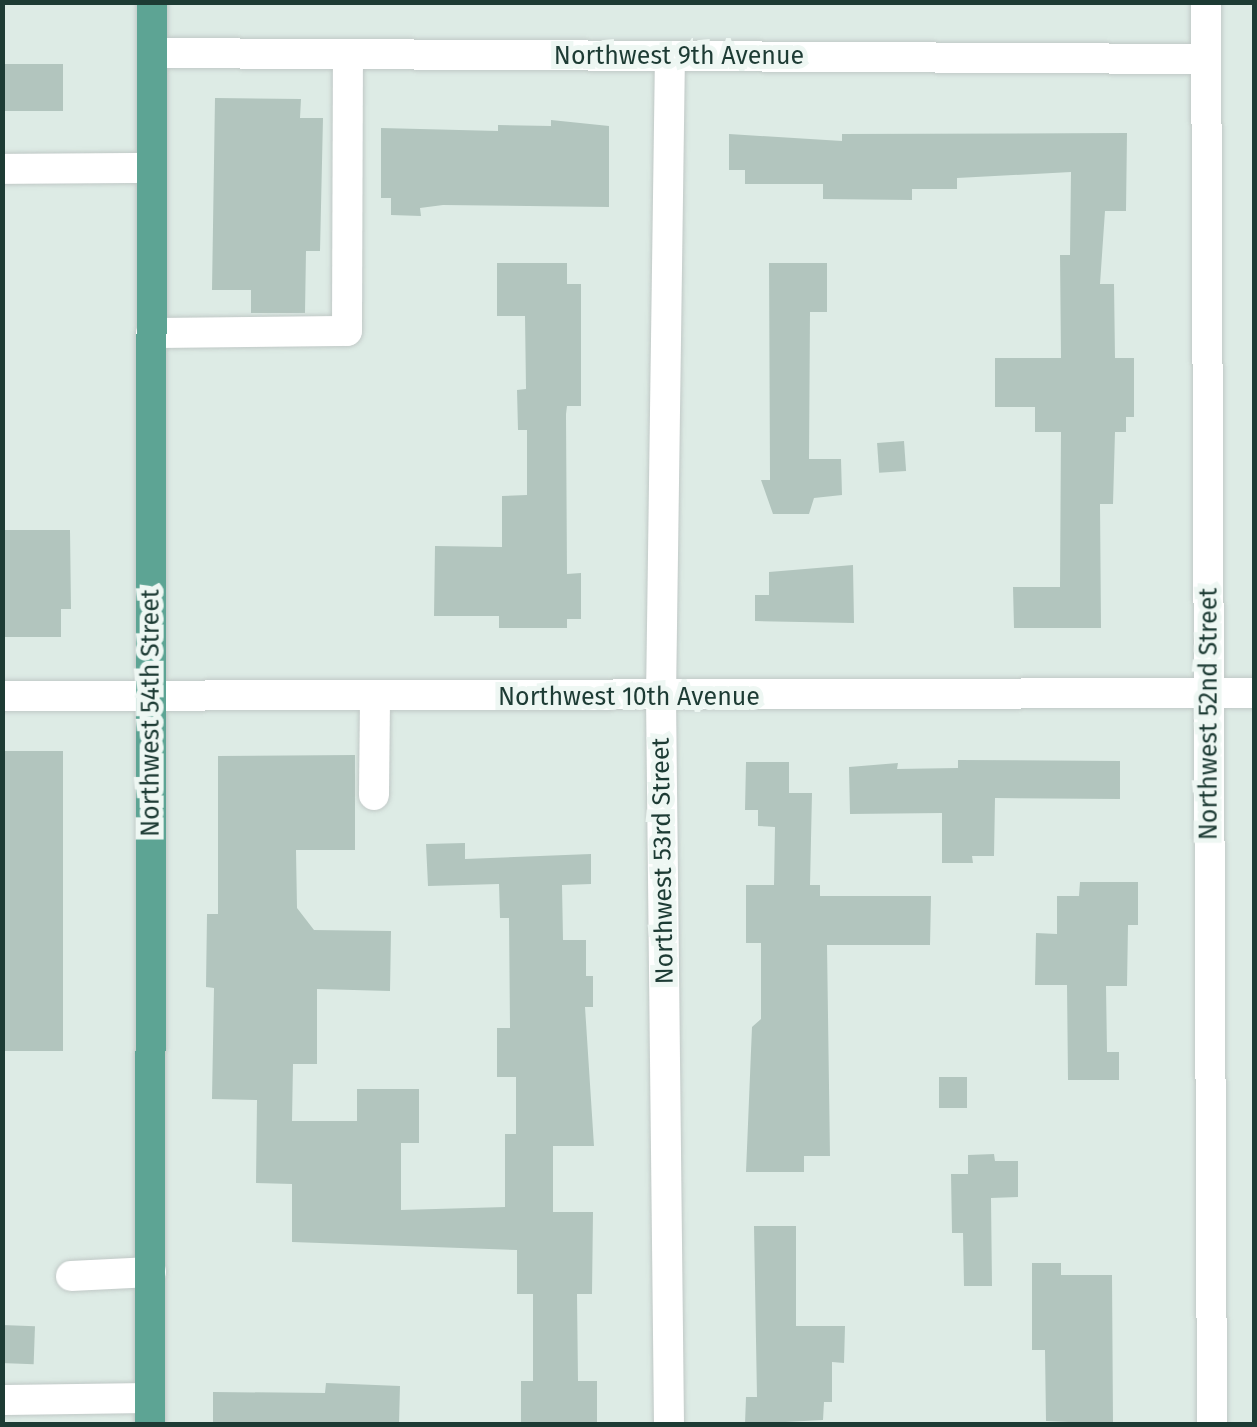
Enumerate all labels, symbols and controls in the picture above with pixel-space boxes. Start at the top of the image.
street label: Northwest 9th Avenue [554,41,804,71]
street label: Northwest 52nd Street [1194,588,1224,840]
street label: Northwest 54th Street [136,589,166,837]
street label: Northwest 10th Avenue [498,682,760,712]
street label: Northwest 53rd Street [646,737,680,985]

